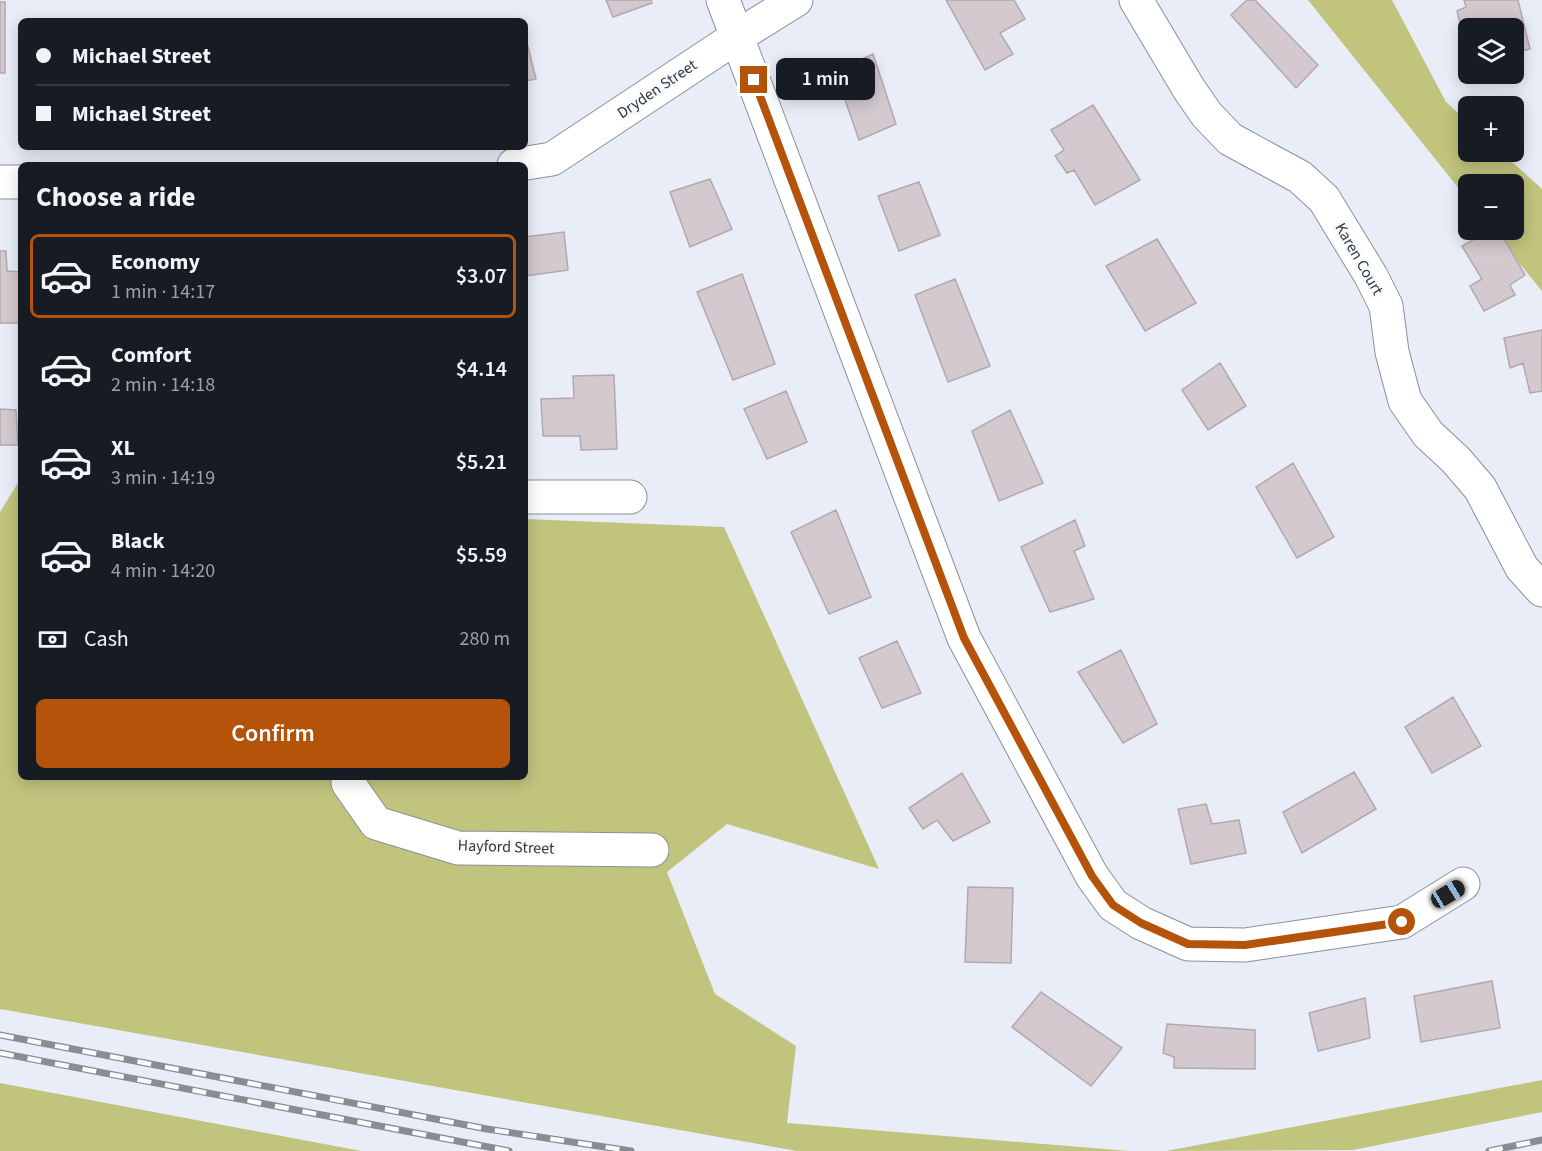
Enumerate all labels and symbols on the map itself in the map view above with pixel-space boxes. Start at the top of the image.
street label: Dryden Street [613,54,702,124]
callout: 1 min [775,59,874,101]
route end [740,66,767,93]
street label: Karen Court [1329,219,1389,300]
street label: Hayford Street [457,834,555,860]
car [1428,877,1468,911]
route start [1388,908,1415,935]

